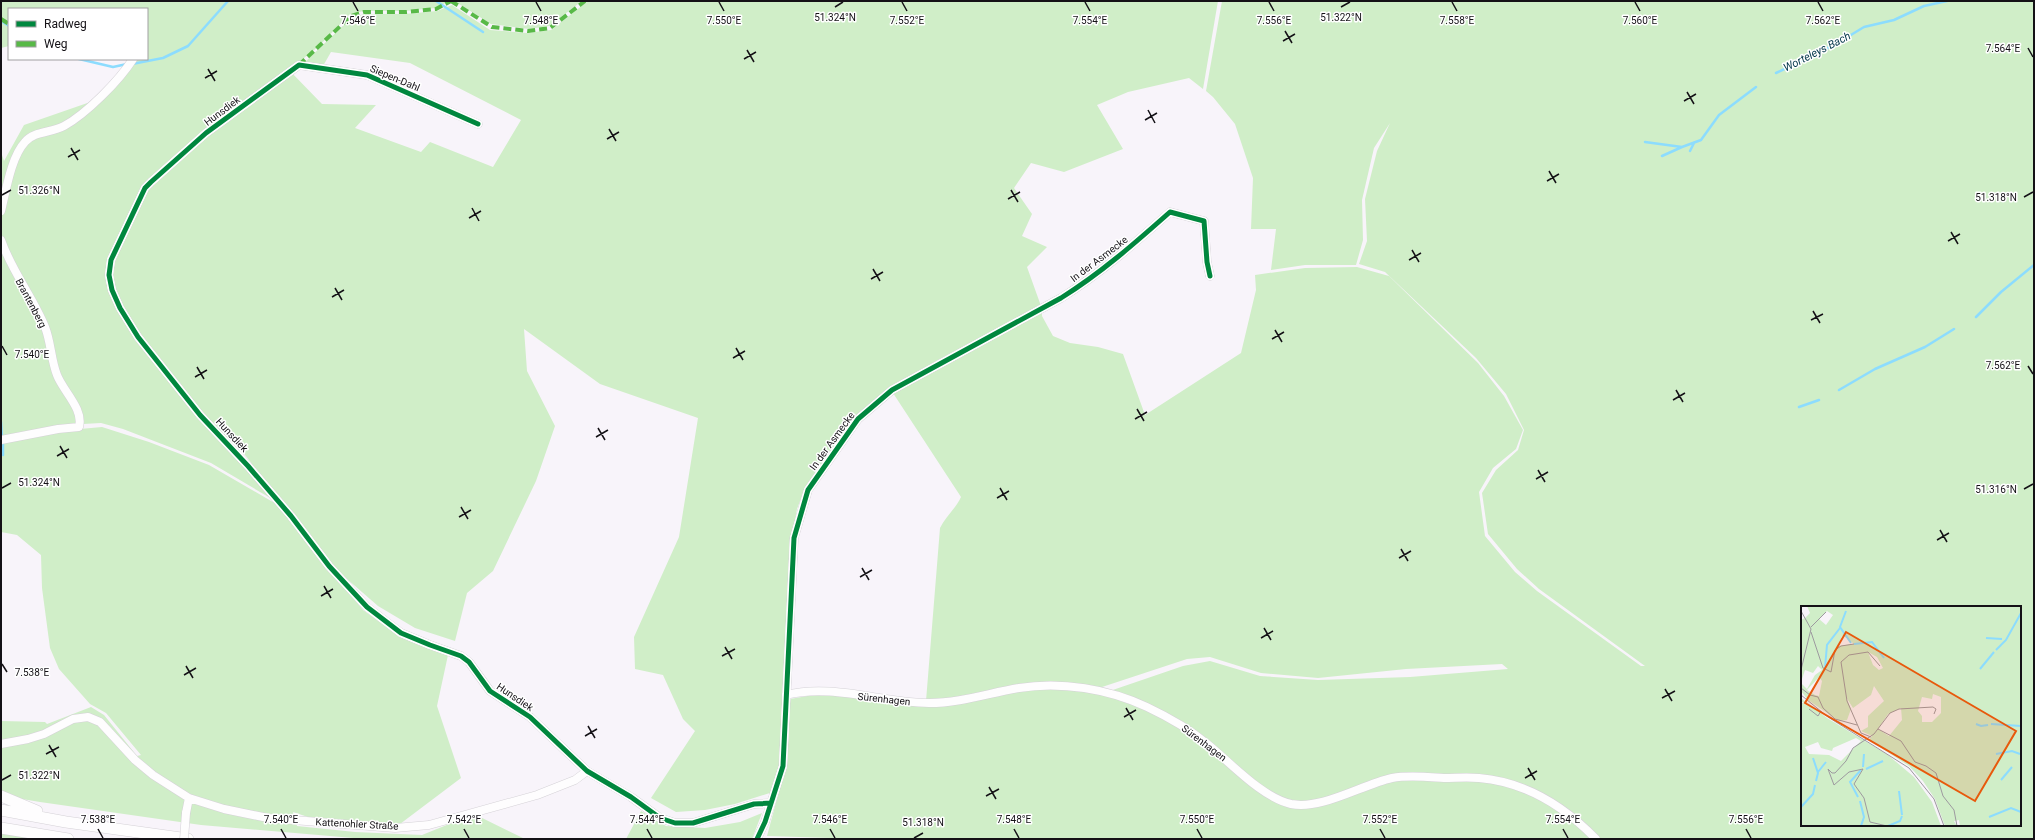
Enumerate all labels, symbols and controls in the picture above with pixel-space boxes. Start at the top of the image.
legend [8,8,148,60]
text: 51.324°N [814,12,856,23]
text: 51.322°N [1320,12,1362,23]
text: 7.546°E [341,15,376,26]
text: 7.548°E [524,15,559,26]
text: 7.550°E [707,15,742,26]
text: 7.552°E [890,15,925,26]
text: 7.554°E [1073,15,1108,26]
text: 7.556°E [1257,15,1292,26]
text: 7.558°E [1440,15,1475,26]
text: 7.560°E [1623,15,1658,26]
text: 7.562°E [1806,15,1841,26]
text: Radweg [44,17,87,31]
water label: Worteleys Bach [1781,29,1853,75]
text: Weg [44,37,68,51]
text: 7.564°E [1986,43,2021,54]
street label: Siepen-Dahl [369,63,421,93]
street label: Hunsdiek [202,93,243,128]
text: 51.326°N [18,185,60,196]
text: 51.318°N [1975,192,2017,203]
street label: In der Asmecke [1068,234,1130,284]
street label: Brantenberg [13,276,49,330]
text: 7.540°E [15,349,50,360]
text: 7.562°E [1986,360,2021,371]
street label: In der Asmecke [807,410,857,472]
street label: Hunsdiek [214,416,251,455]
text: 51.324°N [18,477,60,488]
text: 51.316°N [1975,484,2017,495]
inset map [1801,606,2021,826]
text: 7.538°E [15,667,50,678]
street label: Hunsdiek [495,681,536,714]
street label: Sürenhagen [857,691,911,707]
street label: Sürenhagen [1180,723,1228,763]
text: 51.322°N [18,770,60,781]
text: 7.538°E [81,814,116,825]
text: 7.540°E [264,814,299,825]
text: 7.542°E [447,814,482,825]
text: 7.544°E [630,814,665,825]
text: 7.546°E [813,814,848,825]
text: 7.548°E [997,814,1032,825]
text: 7.550°E [1180,814,1215,825]
text: 7.552°E [1363,814,1398,825]
text: 7.554°E [1546,814,1581,825]
text: 7.556°E [1729,814,1764,825]
street label: Kattenohler Straße [315,816,399,832]
text: 51.318°N [902,817,944,828]

